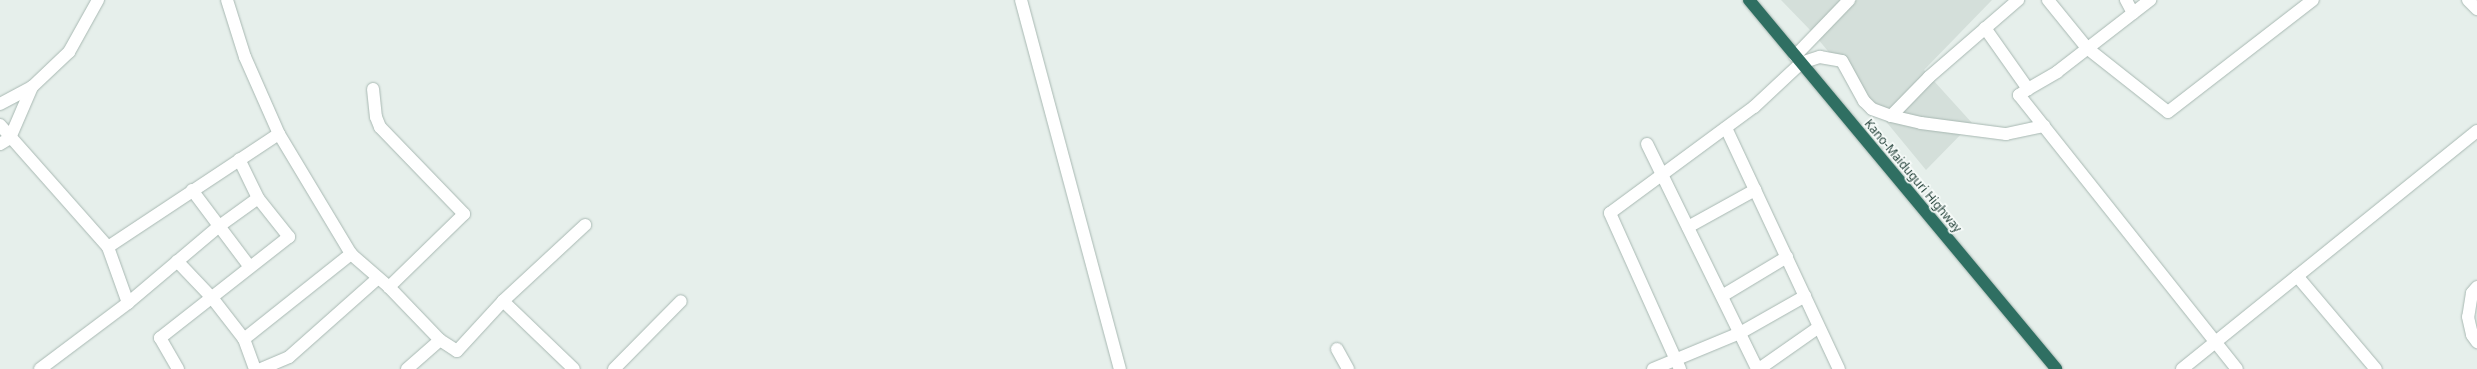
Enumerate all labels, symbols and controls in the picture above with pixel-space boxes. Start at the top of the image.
street label: Kano-Maiduguri Highway [1861,117,1965,235]

